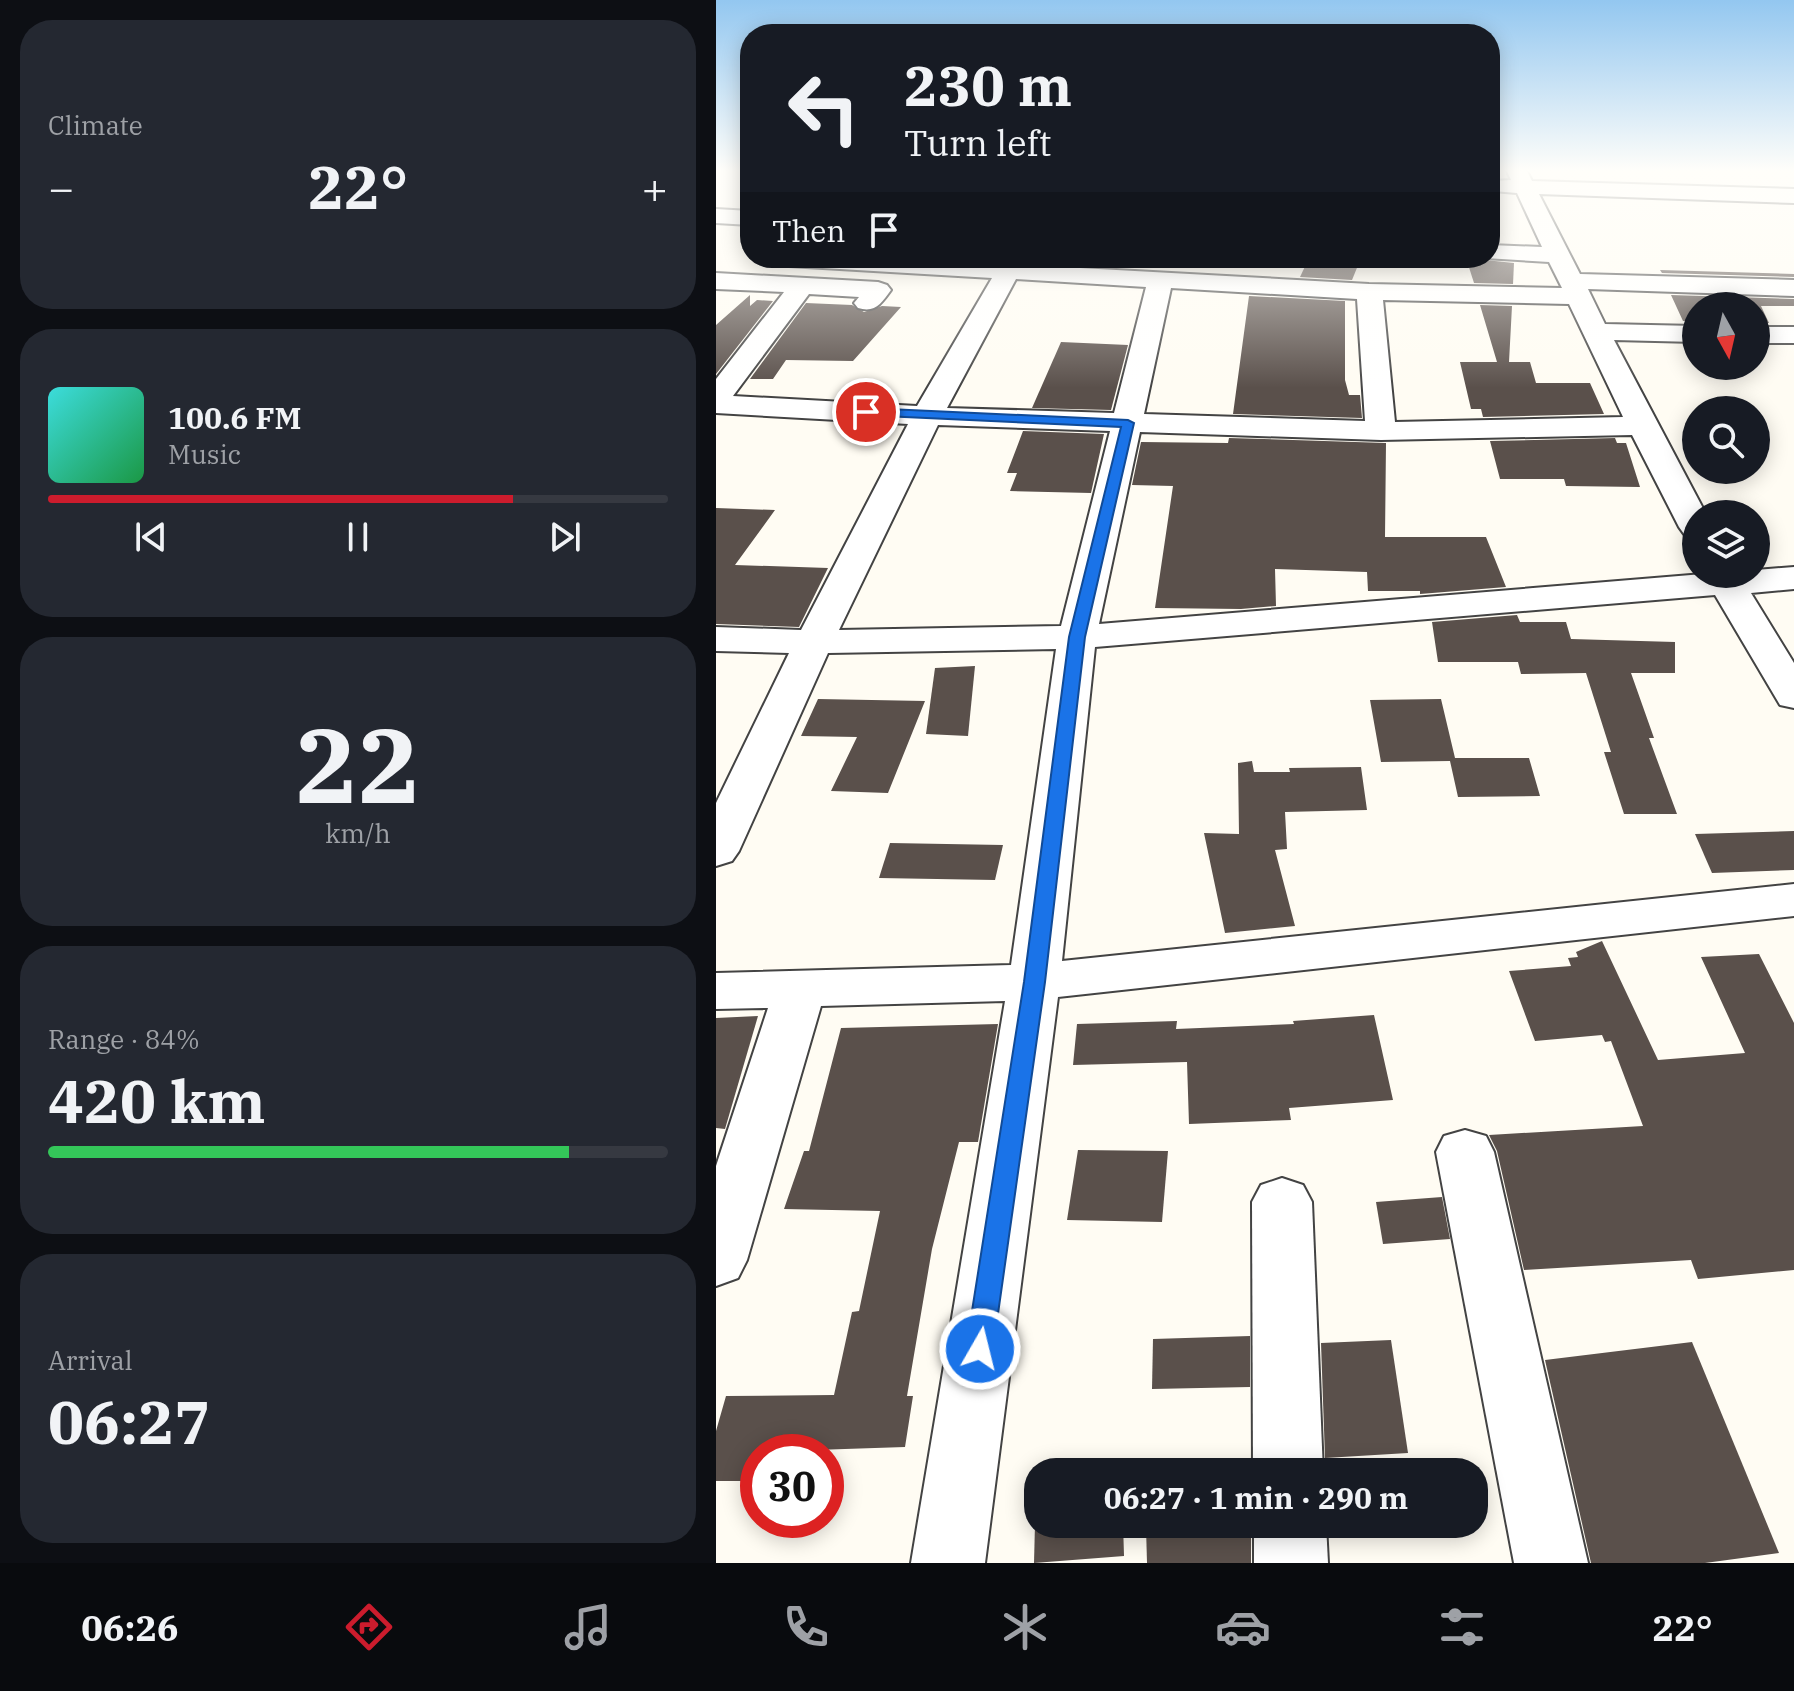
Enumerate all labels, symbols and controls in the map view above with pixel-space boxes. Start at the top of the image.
text: 230 m [904,49,1072,121]
icon: left [772,56,876,160]
text: Climate [48,108,143,142]
text: Turn left [904,119,1051,166]
text: 22° [308,147,408,226]
text: − [48,159,74,216]
text: + [642,159,668,216]
icon: arrive [862,208,906,252]
text: Then [772,211,846,250]
north arrow [1682,292,1770,380]
map controls [1682,292,1770,588]
pin [832,378,900,446]
icon: arrive [844,390,888,434]
button: search [1682,396,1770,484]
text: 100.6 FM [168,398,301,437]
text: Music [168,437,241,471]
button: layers [1682,500,1770,588]
icon: previous [129,515,173,559]
icon: pause [336,515,380,559]
icon: next [543,515,587,559]
text: 22 [296,696,420,832]
text: km/h [325,816,391,850]
text: Range · 84% [48,1022,200,1056]
text: 420 km [48,1061,266,1140]
position arrow [938,1307,1022,1391]
text: Arrival [48,1343,133,1377]
text: 06:27 [48,1382,210,1461]
speed limit sign: 30 [740,1434,844,1538]
text: 06:27 · 1 min · 290 m [1104,1478,1408,1517]
icon: directions [341,1599,397,1655]
icon: music [560,1599,616,1655]
icon: phone [778,1599,834,1655]
icon: climate [997,1599,1053,1655]
icon: car [1215,1599,1271,1655]
icon: filters [1434,1599,1490,1655]
text: 06:26 [81,1604,179,1651]
text: 22° [1653,1604,1713,1651]

